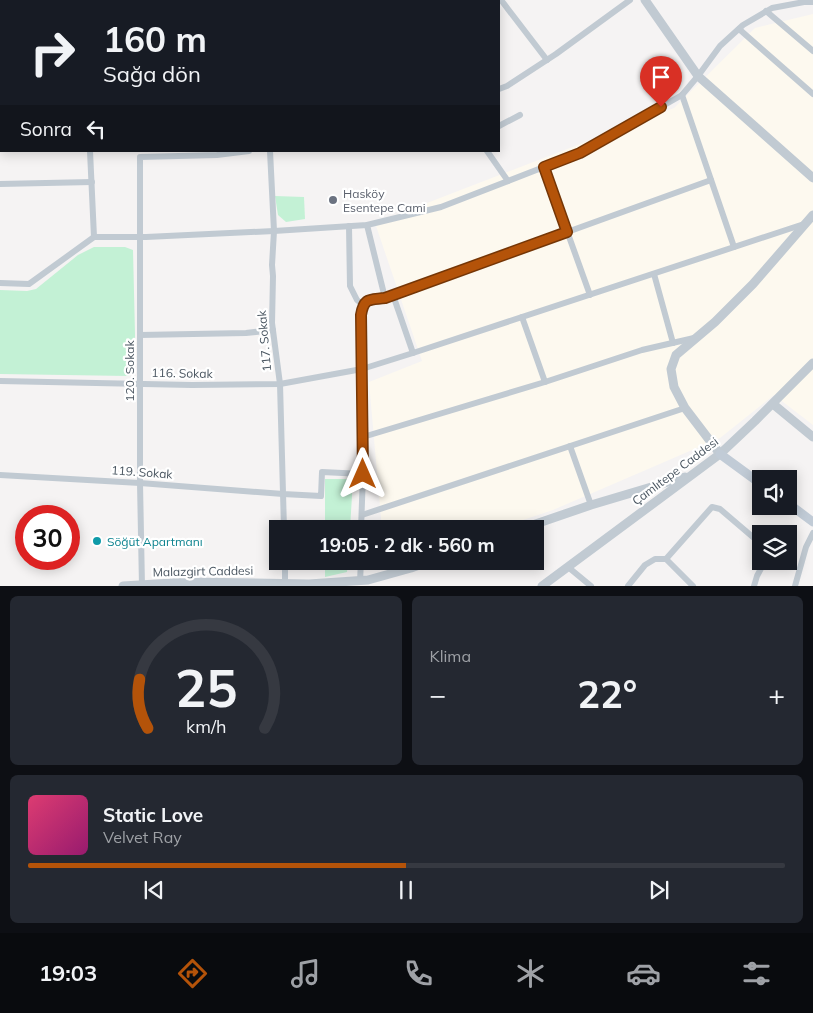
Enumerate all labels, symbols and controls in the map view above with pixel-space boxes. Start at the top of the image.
text: 160 m [103,17,207,61]
icon: right [20,20,85,85]
pin [640,56,682,107]
text: Sağa dön [103,60,201,88]
icon: arrive [647,63,675,91]
icon: left [82,115,110,143]
text: Sonra [20,117,72,141]
place label: Hasköy Esentepe Cami [343,186,426,215]
marker: Hasköy Esentepe Cami [327,194,339,206]
street label: 117. Sokak [254,309,274,372]
street label: 120. Sokak [122,340,137,402]
street label: 116. Sokak [151,365,214,381]
street label: Çamlıtepe Caddesi [629,434,721,508]
position arrow [336,447,388,499]
street label: 119. Sokak [111,462,174,482]
map controls [752,470,797,570]
button: sound [752,470,797,515]
speed limit sign: 30 [15,505,80,570]
button: layers [752,525,797,570]
text: 19:05 · 2 dk · 560 m [318,533,495,557]
place label: Söğüt Apartmanı [107,534,203,549]
marker: Söğüt Apartmanı [91,535,103,547]
street label: Malazgirt Caddesi [153,563,253,579]
text: Klima [430,646,471,666]
text: 25 [175,655,237,720]
text: 22° [577,670,637,718]
text: − [430,677,446,712]
text: + [768,677,785,712]
text: km/h [186,715,226,737]
text: Static Love [103,803,203,827]
text: Velvet Ray [103,827,182,847]
icon: previous [140,876,168,904]
icon: pause [392,876,420,904]
icon: next [645,876,673,904]
icon: directions [175,956,210,991]
icon: music [288,956,323,991]
icon: phone [401,956,436,991]
icon: climate [513,956,548,991]
icon: car [626,956,661,991]
icon: filters [739,956,774,991]
text: 19:03 [39,959,97,987]

